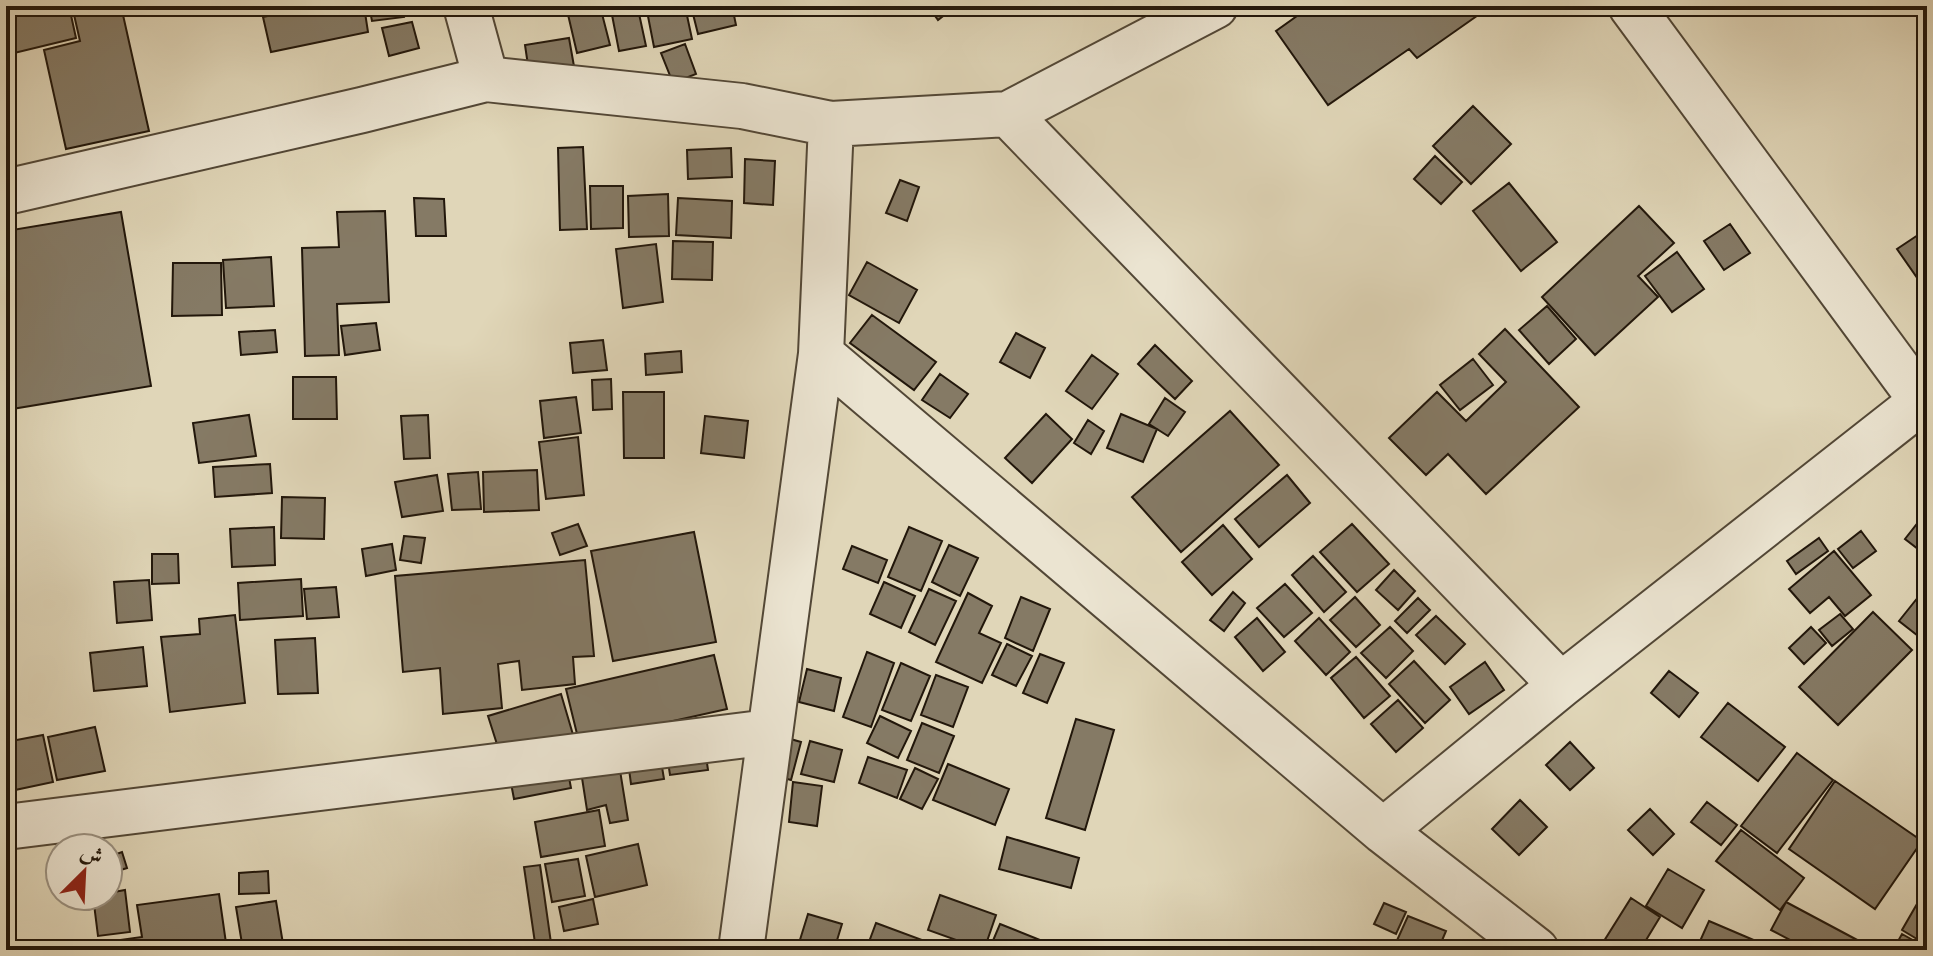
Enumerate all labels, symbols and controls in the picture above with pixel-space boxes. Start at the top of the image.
north arrow [44,832,124,912]
text: ش [76,838,107,872]

